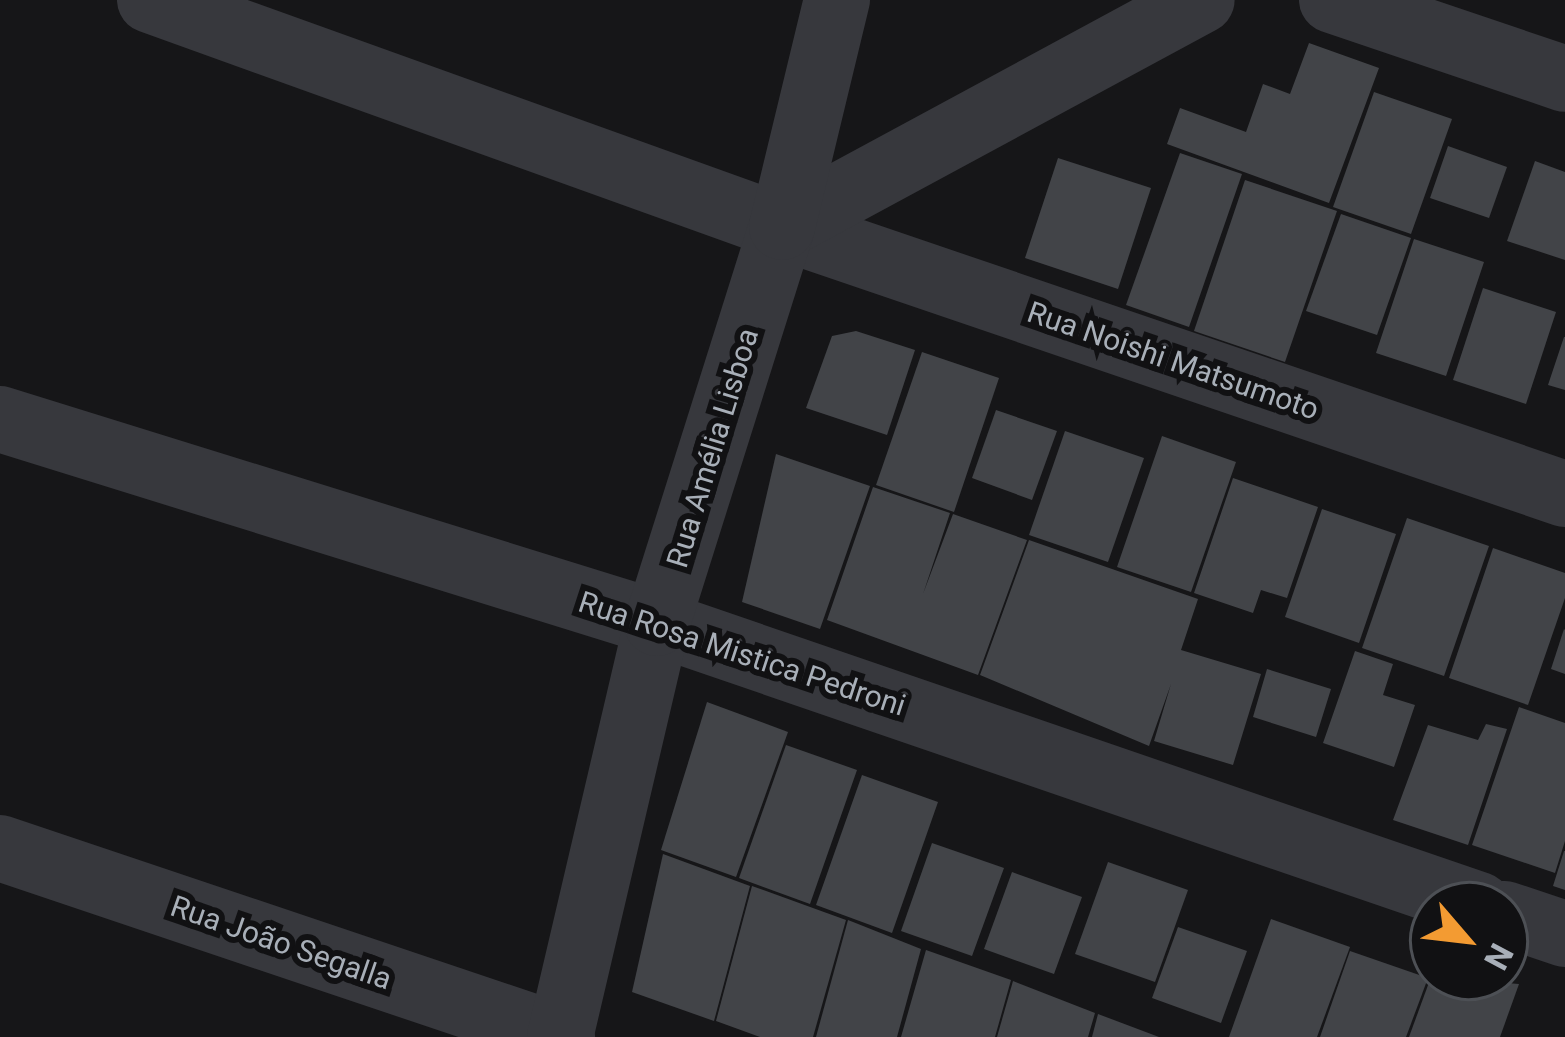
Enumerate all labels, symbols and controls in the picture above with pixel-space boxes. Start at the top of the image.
street label: Rua Noishi Matsumoto [1023,294,1323,428]
street label: Rua Amélia Lisboa [660,324,766,572]
street label: Rua Rosa Mistica Pedroni [574,584,910,724]
north arrow [1409,881,1529,1001]
street label: Rua João Segalla [166,888,396,998]
text: N [1476,937,1521,976]

